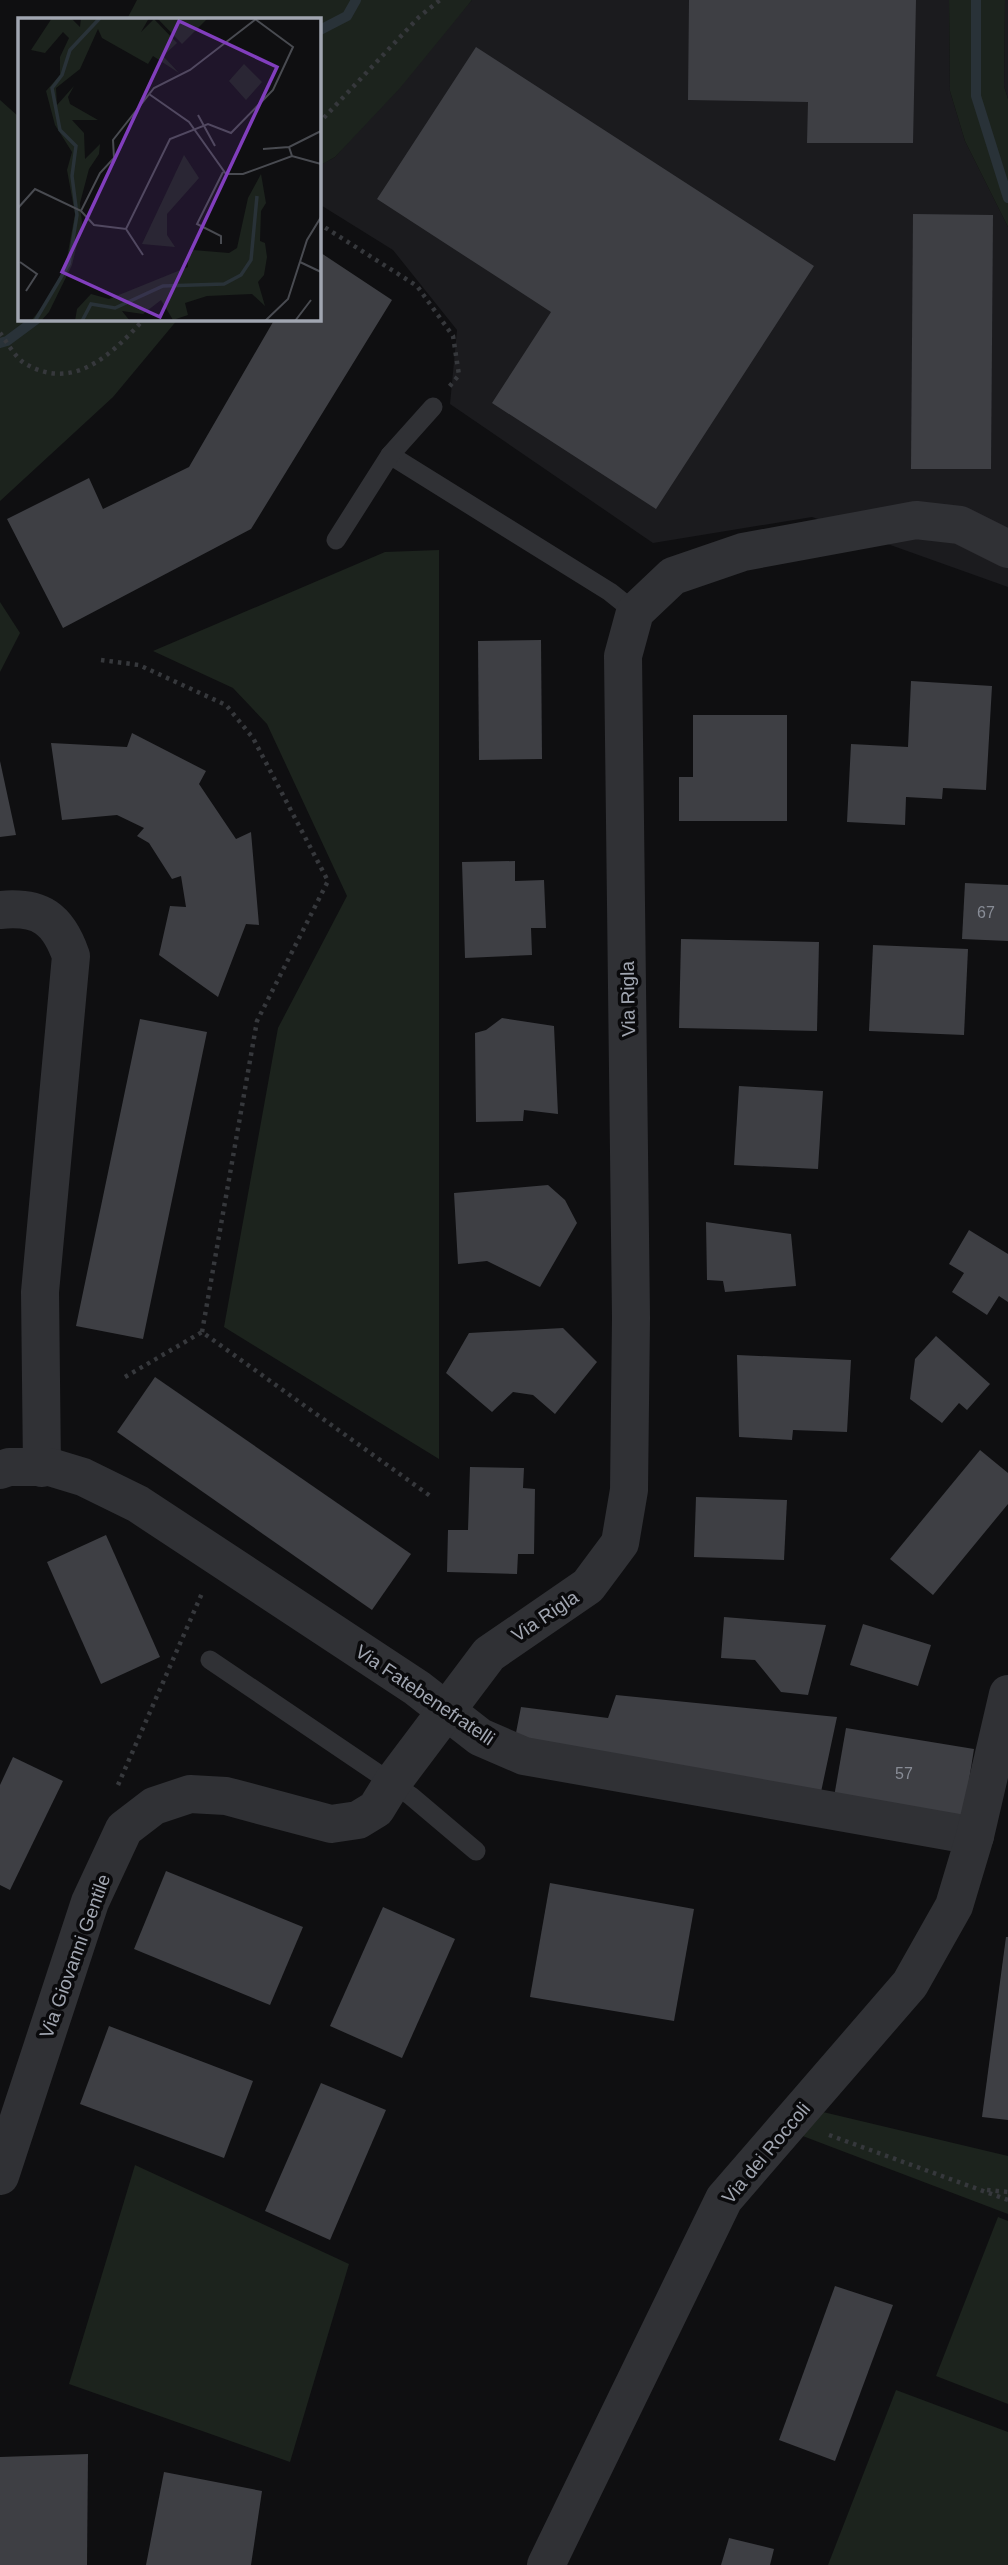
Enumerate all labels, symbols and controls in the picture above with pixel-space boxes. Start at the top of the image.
inset map [18,18,320,320]
house number: 67 [977,904,995,921]
street label: Via Rigla [617,961,639,1037]
street label: Via Rigla [508,1586,583,1646]
street label: Via Fatebenefratelli [351,1641,499,1749]
house number: 57 [895,1765,913,1782]
street label: Via Giovanni Gentile [36,1871,114,2041]
street label: Via dei Roccoli [718,2098,814,2208]

